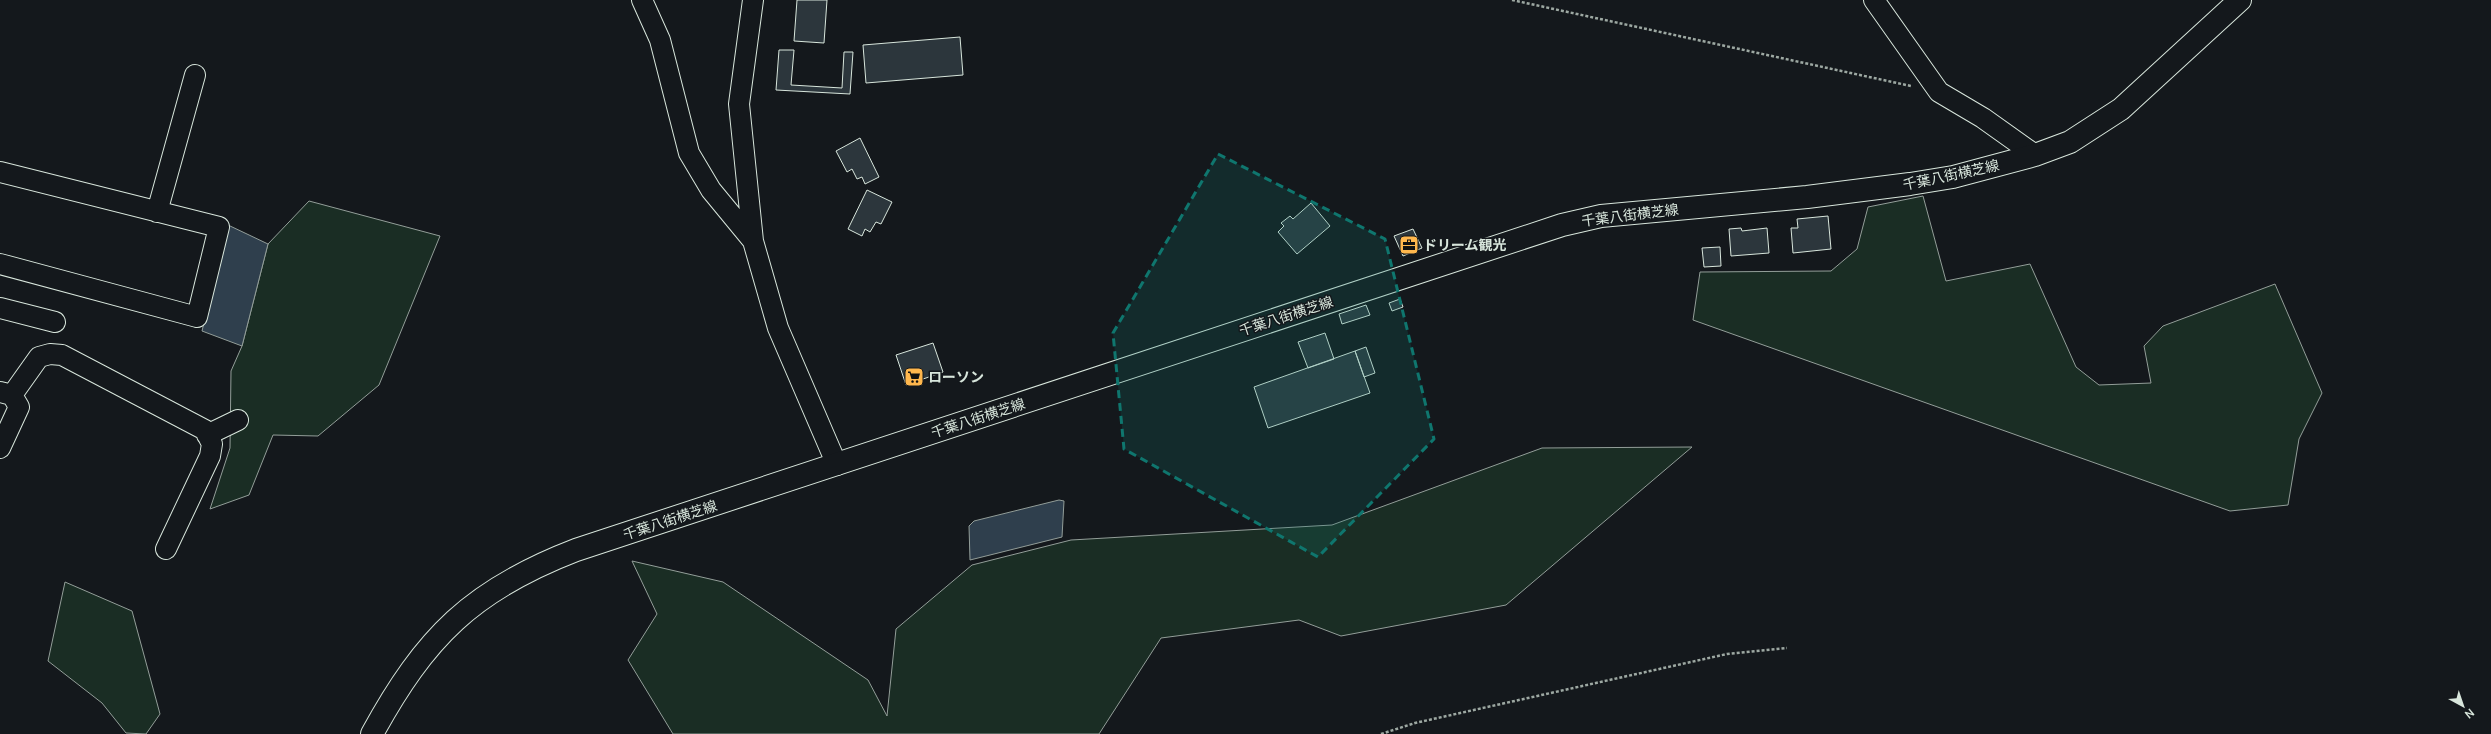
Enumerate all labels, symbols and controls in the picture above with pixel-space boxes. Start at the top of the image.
street label: 千葉八街横芝線 [1901,155,2001,194]
street label: 千葉八街横芝線 [1580,199,1680,230]
office icon: ドリーム観光 [1398,234,1420,256]
place label: ドリーム観光 [1423,235,1507,254]
street label: 千葉八街横芝線 [1236,291,1335,340]
supermarket icon: ローソン [903,366,925,388]
place label: ローソン [928,367,984,386]
street label: 千葉八街横芝線 [928,393,1027,442]
street label: 千葉八街横芝線 [620,495,719,544]
north arrow [2443,686,2483,726]
text: N [2462,706,2478,722]

